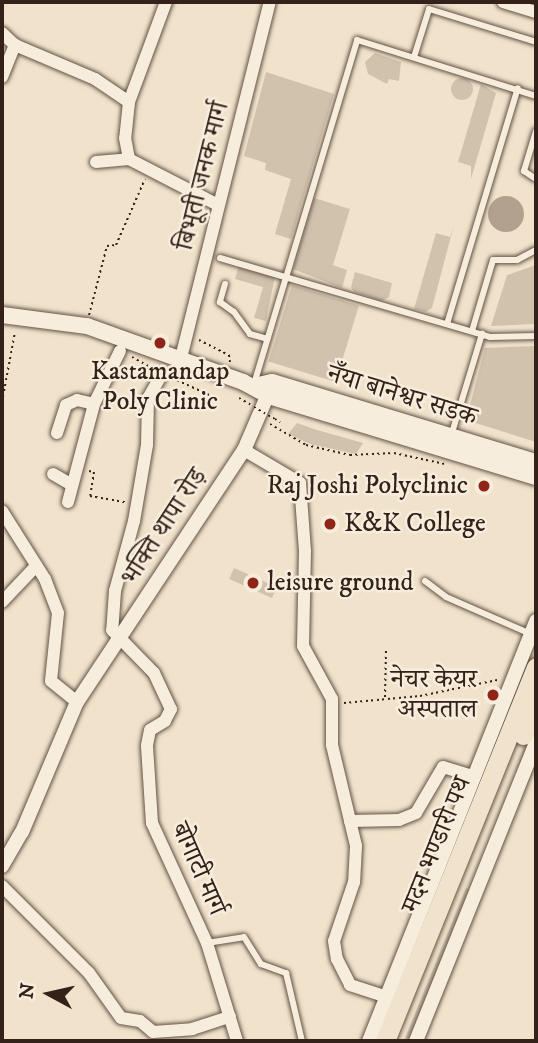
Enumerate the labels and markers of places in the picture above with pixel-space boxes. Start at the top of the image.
marker: Kastamandap Poly Clinic [150,333,170,353]
place label: Kastamandap Poly Clinic [91,356,229,418]
place label: Raj Joshi Polyclinic [267,470,468,502]
marker: Raj Joshi Polyclinic [474,476,494,496]
place label: K&K College [344,508,486,540]
marker: K&K College [322,516,338,532]
place label: leisure ground [267,567,413,599]
marker: leisure ground [245,575,261,591]
place label: नेचर केयर अस्पताल [391,664,477,726]
marker: नेचर केयर अस्पताल [483,685,503,705]

